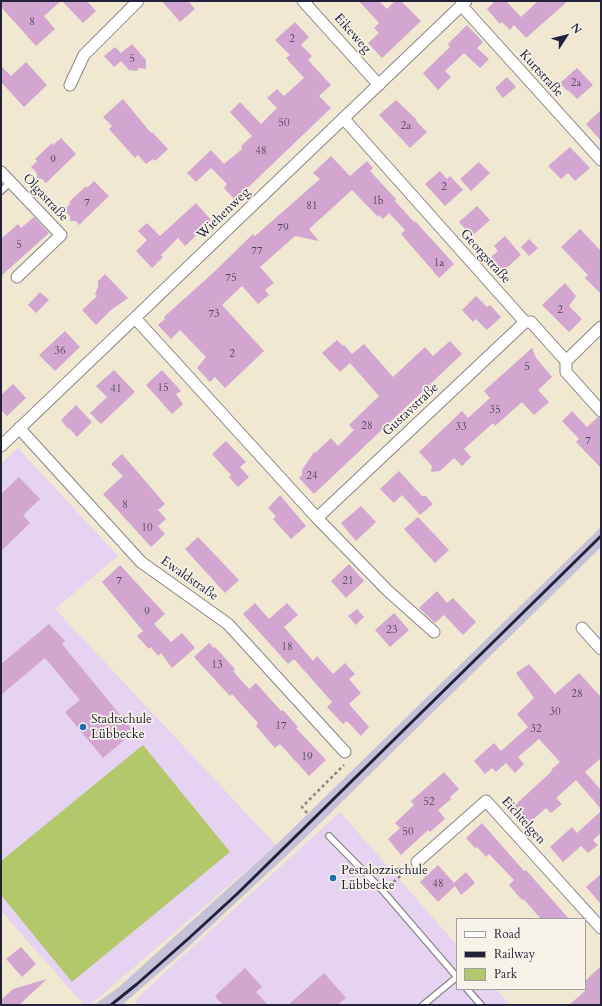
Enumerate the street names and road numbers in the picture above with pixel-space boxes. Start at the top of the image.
street label: Eikeweg [330,11,374,57]
street label: Kurtstraße [516,47,566,101]
street label: Olgastraße [19,171,71,225]
street label: Wiehenweg [194,185,254,243]
street label: Georgstraße [457,227,513,287]
street label: Gustavstraße [380,380,442,440]
street label: Ewaldstraße [157,553,221,605]
street label: Eichtelgen [498,794,548,848]

